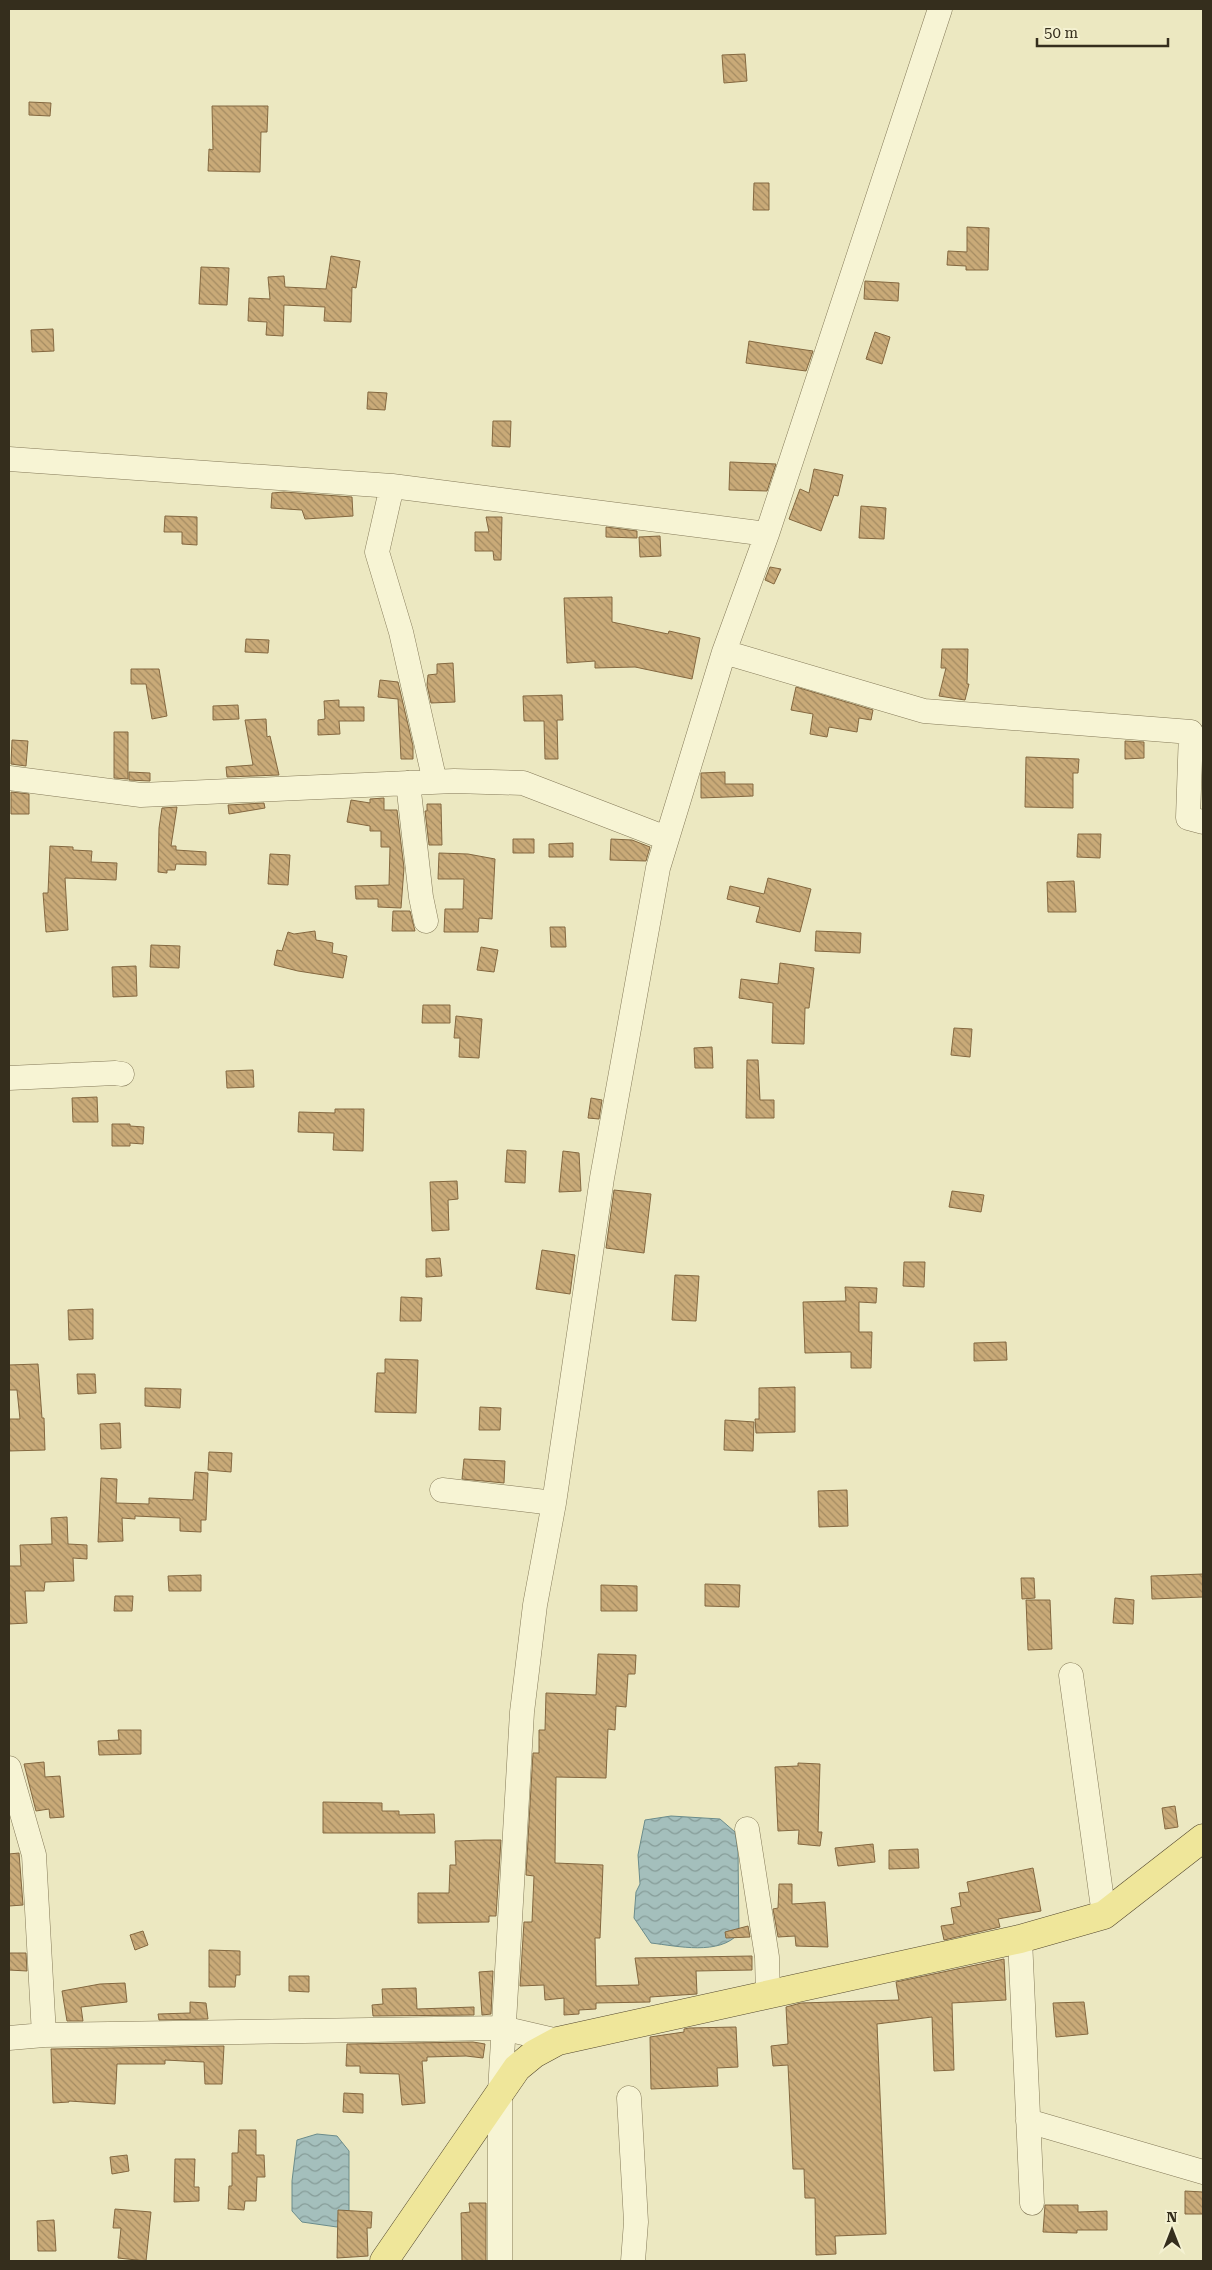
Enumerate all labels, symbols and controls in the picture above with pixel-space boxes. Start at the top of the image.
scale bar [1037,15,1168,47]
text: 50 m [1044,24,1079,42]
north arrow [1147,2205,1197,2255]
text: N [1167,2209,1178,2225]

